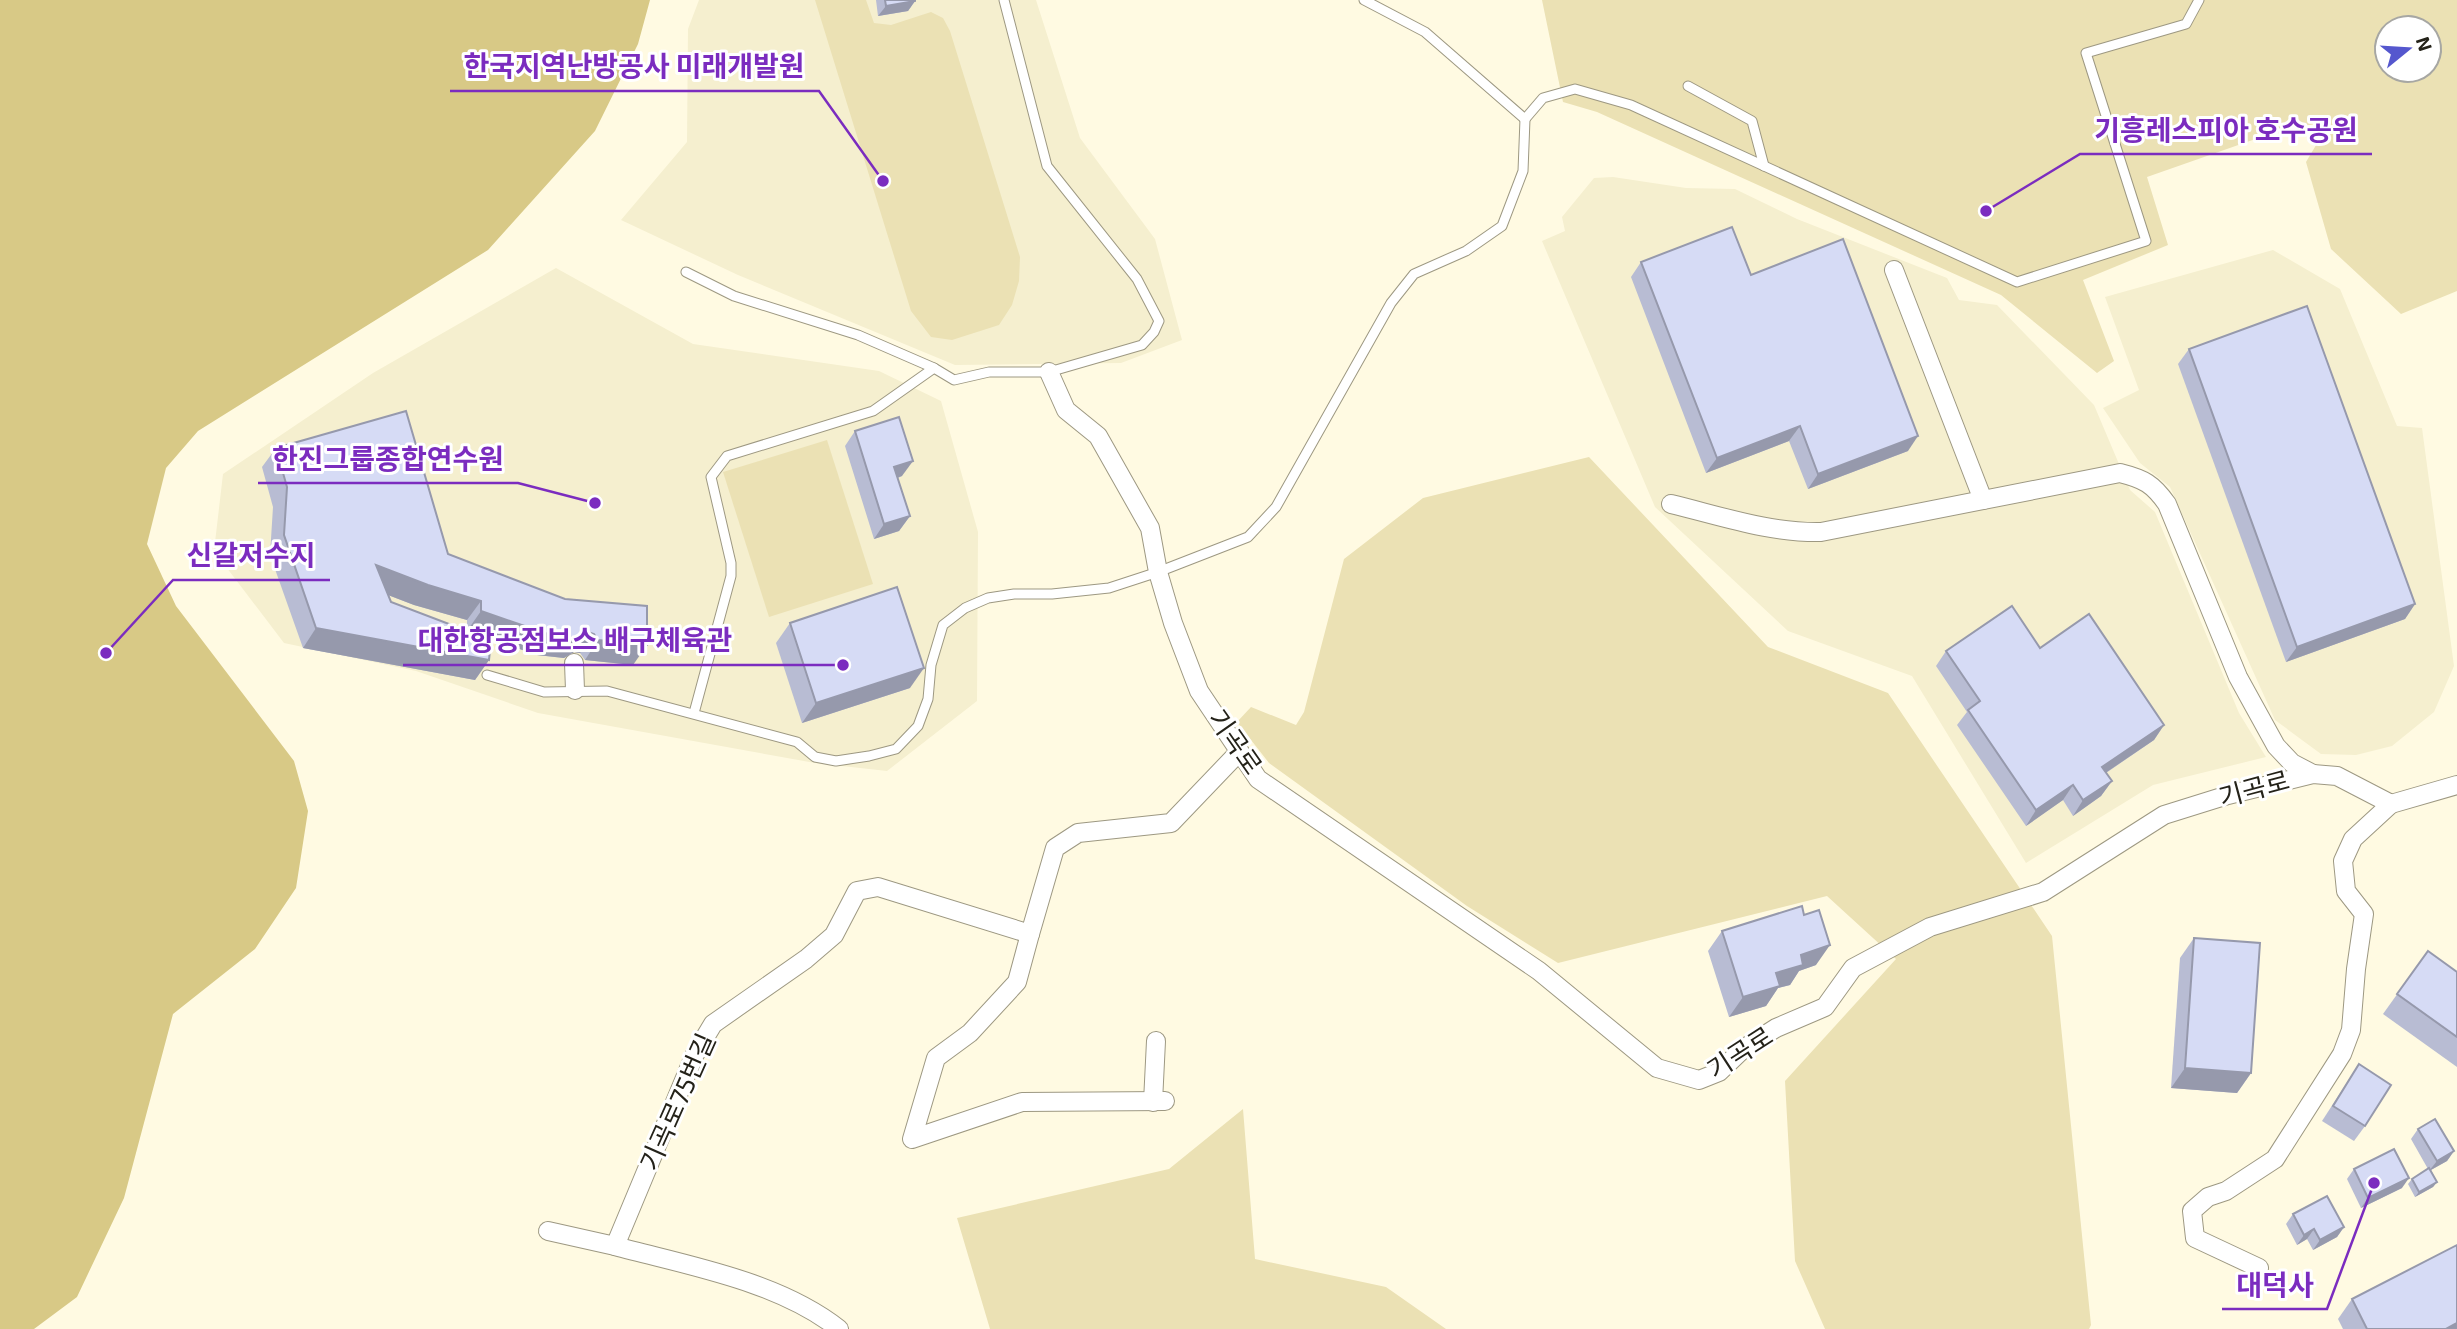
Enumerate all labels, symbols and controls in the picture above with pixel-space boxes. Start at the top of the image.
north arrow [2373,14,2443,84]
text: N [2412,34,2438,54]
callout: 한국지역난방공사 미래개발원 [450,42,819,91]
text: 한국지역난방공사 미래개발원 [464,48,804,82]
callout: 기흥레스피아 호수공원 [2080,105,2372,154]
text: 기흥레스피아 호수공원 [2094,112,2358,146]
callout: 한진그룹종합연수원 [258,434,518,483]
text: 한진그룹종합연수원 [272,441,504,475]
callout: 신갈저수지 [173,531,330,580]
text: 신갈저수지 [187,537,315,571]
callout: 대한항공점보스 배구체육관 [403,616,746,665]
text: 대한항공점보스 배구체육관 [417,622,733,656]
street label: 기곡로 [1203,703,1270,779]
street label: 기곡로 [2215,763,2292,812]
street label: 기곡로 [1701,1019,1778,1084]
street label: 기곡로75번길 [633,1028,721,1175]
callout: 대덕사 [2222,1260,2327,1309]
text: 대덕사 [2236,1267,2314,1301]

